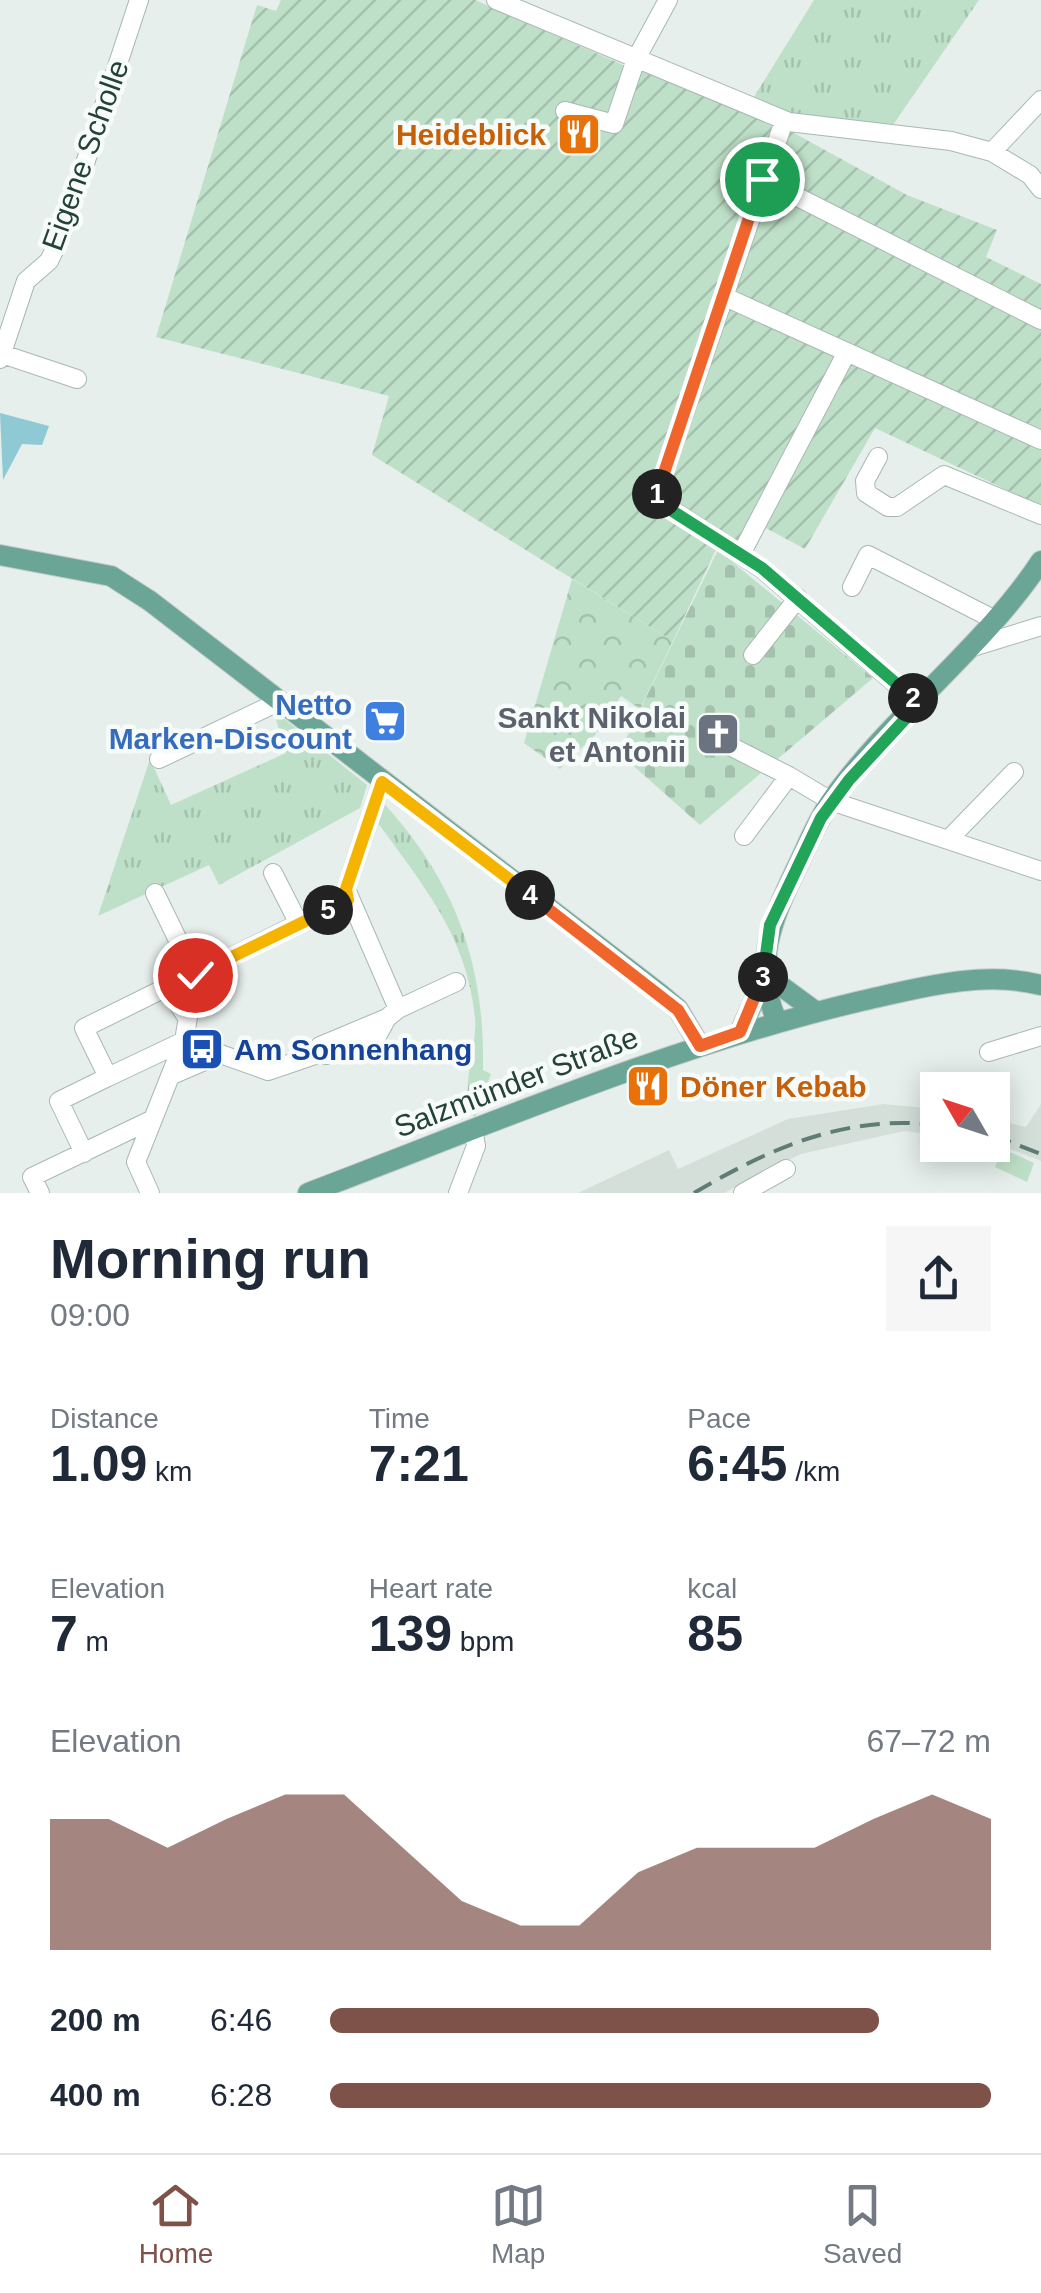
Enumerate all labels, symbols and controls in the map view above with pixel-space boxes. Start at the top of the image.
street label: Eigene Scholle [35,55,135,255]
restaurant icon: Heideblick [556,111,602,157]
place label: Heideblick [396,118,546,151]
pin [720,137,805,222]
icon: arrive [735,152,790,207]
pin: 1 [632,469,682,519]
text: 1 [649,478,665,509]
pin: 2 [888,673,938,723]
text: 2 [905,682,921,713]
place label: Netto Marken-Discount [109,688,352,755]
supermarket icon: Netto Marken-Discount [362,698,408,744]
place label: Sankt Nikolai et Antonii [498,701,686,768]
church icon: Sankt Nikolai et Antonii [695,711,741,757]
pin: 4 [505,870,555,920]
text: 4 [522,879,538,910]
pin: 5 [303,885,353,935]
text: 5 [320,894,336,925]
pin [153,933,238,1018]
icon: check [168,948,223,1003]
pin: 3 [738,952,788,1002]
text: 3 [755,961,771,992]
street label: Salzmünder Straße [389,1020,643,1144]
bus stop icon: Am Sonnenhang [179,1026,225,1072]
place label: Am Sonnenhang [234,1033,472,1066]
restaurant icon: Döner Kebab [625,1063,671,1109]
place label: Döner Kebab [680,1070,867,1103]
north arrow [920,1072,1010,1162]
map controls [920,1072,1010,1162]
button: share [886,1226,991,1331]
text: Morning run [50,1228,371,1290]
text: 09:00 [50,1297,130,1333]
text: Distance [50,1403,159,1434]
text: Time [369,1403,430,1434]
text: Pace [687,1403,751,1434]
text: 1.09 [50,1436,147,1492]
text: 7:21 [369,1436,469,1492]
text: 6:45 [687,1436,787,1492]
text: km [147,1456,192,1487]
text: /km [787,1456,840,1487]
text: Elevation [50,1573,165,1604]
text: Heart rate [369,1573,493,1604]
text: kcal [687,1573,737,1604]
text: 7 [50,1606,78,1662]
text: 139 [369,1606,452,1662]
text: 85 [687,1606,743,1662]
text: m [78,1626,109,1657]
text: bpm [452,1626,514,1657]
text: Elevation [50,1723,182,1759]
text: 67–72 m [866,1723,991,1759]
text: 200 m [50,2002,141,2038]
text: 6:46 [210,2002,272,2038]
text: 400 m [50,2077,141,2113]
text: 6:28 [210,2077,272,2113]
tab: Home [139,2178,213,2270]
tab: Map [491,2178,546,2270]
tab: Saved [823,2178,902,2270]

